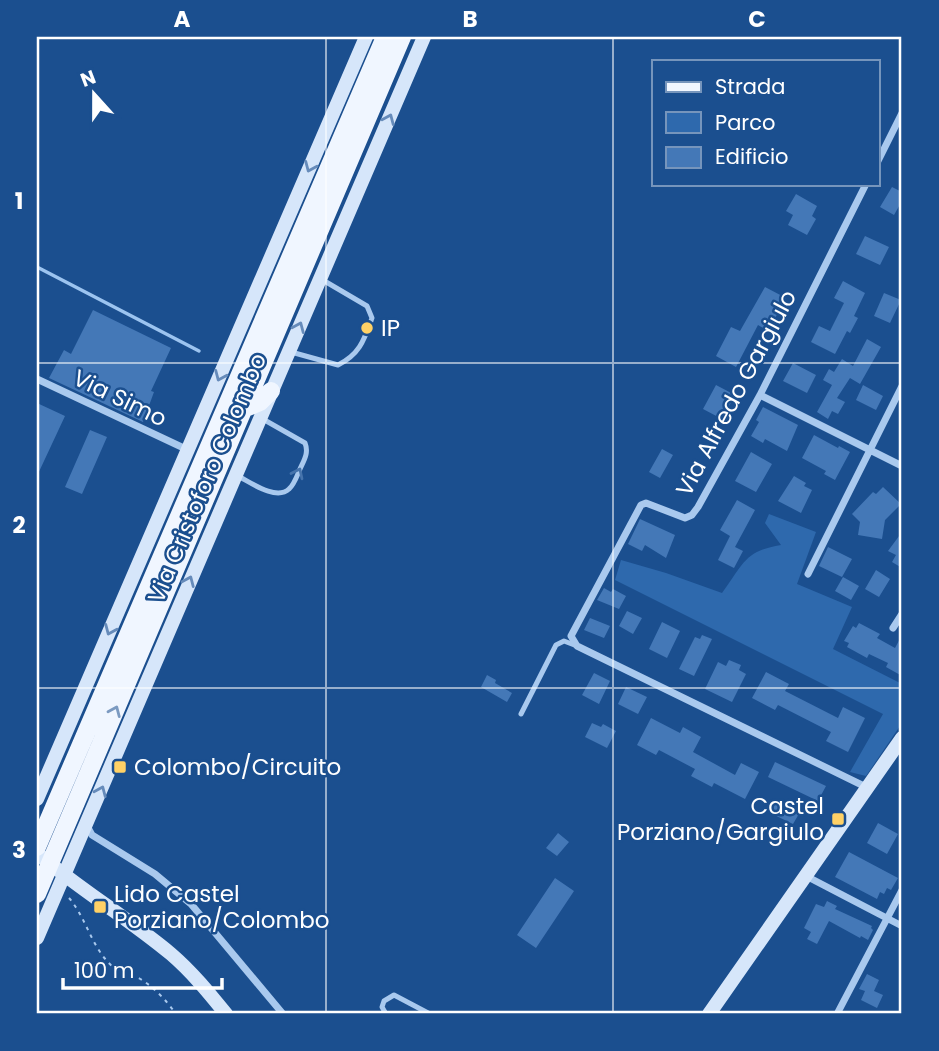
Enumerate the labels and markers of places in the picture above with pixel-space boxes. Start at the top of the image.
place label: IP [381,312,400,344]
marker: IP [359,320,375,336]
place label: Colombo/Circuito [134,751,341,783]
marker: Colombo/Circuito [112,759,128,775]
place label: Castel Porziano/Gargiulo [617,790,824,848]
marker: Castel Porziano/Gargiulo [830,811,846,827]
place label: Lido Castel Porziano/Colombo [114,878,330,936]
marker: Lido Castel Porziano/Colombo [92,899,108,915]

